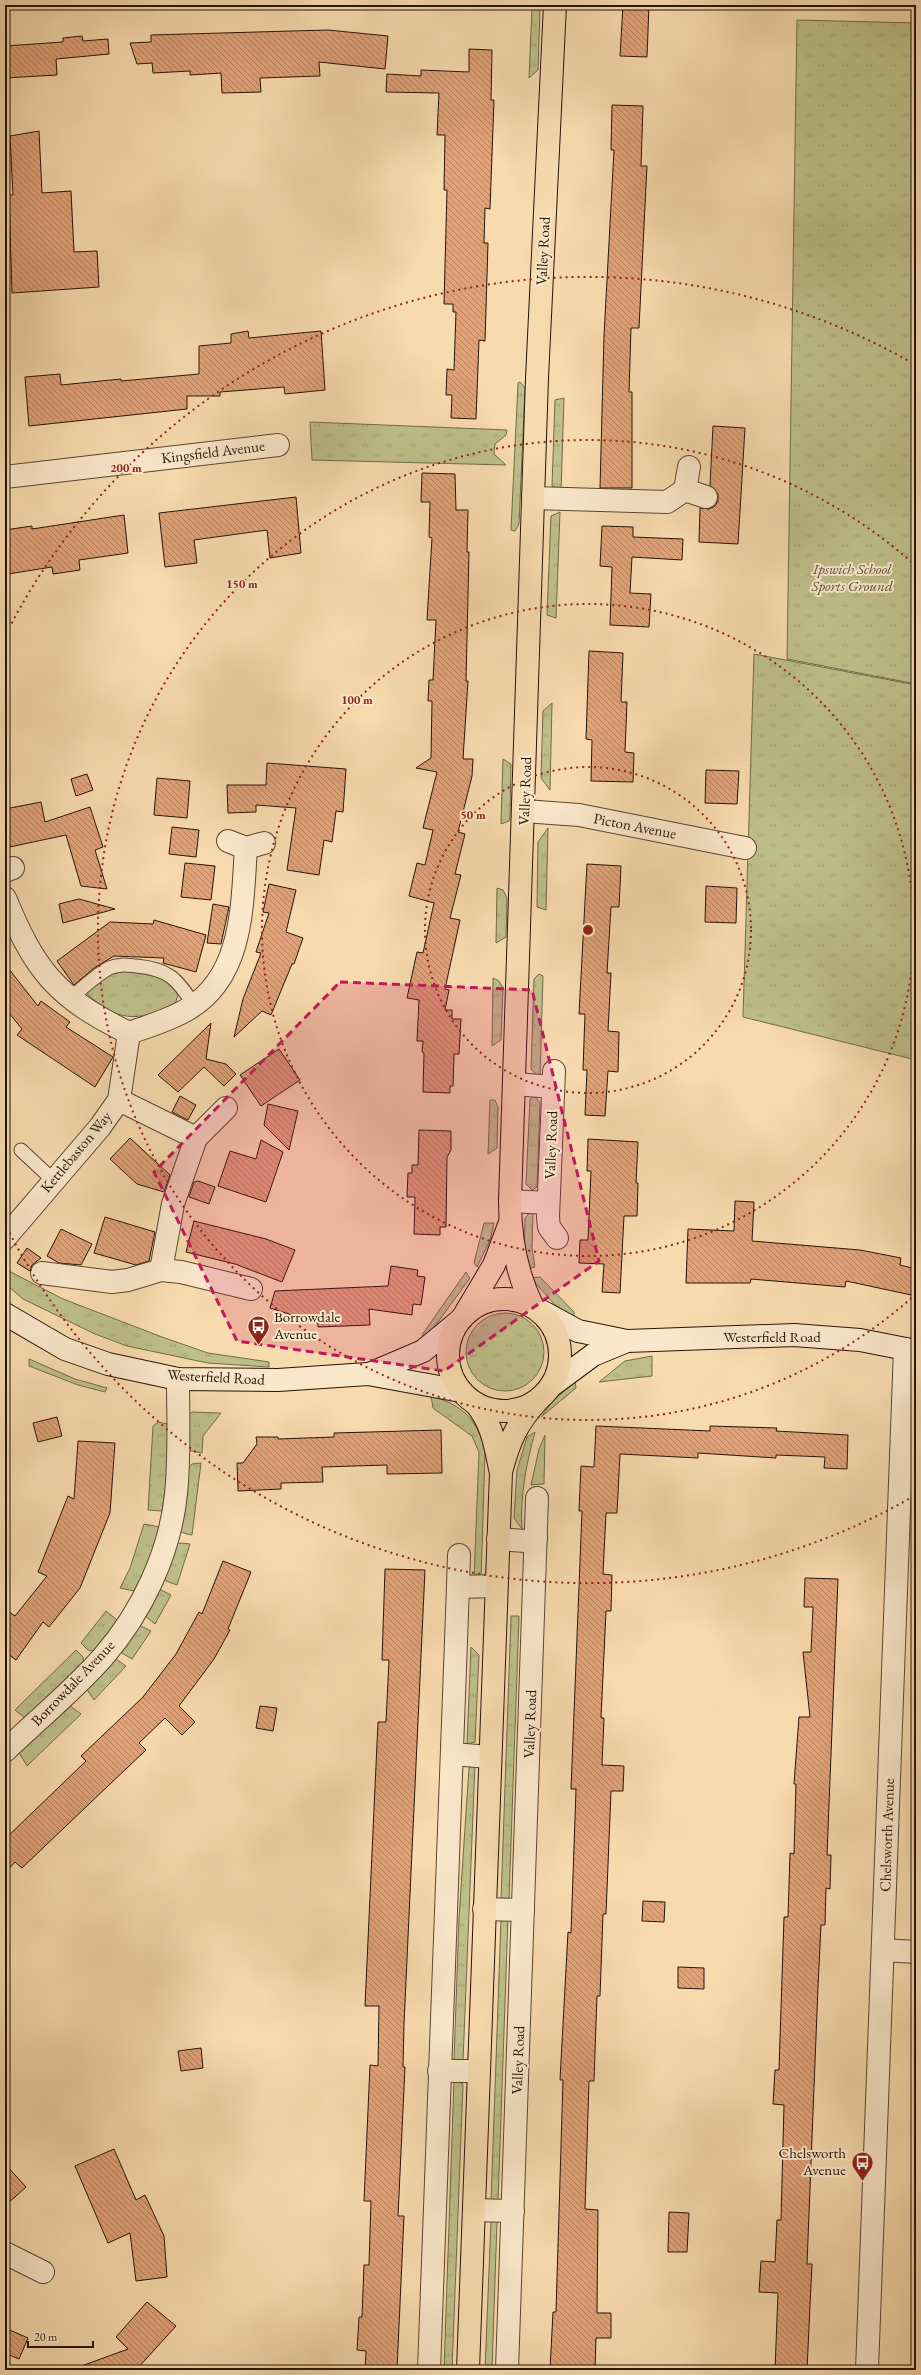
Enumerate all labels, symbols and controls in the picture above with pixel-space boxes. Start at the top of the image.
street label: Valley Road [531,216,554,286]
street label: Kingsfield Avenue [160,436,266,467]
text: 200 m [110,460,142,476]
park label: Ipswich School Sports Ground [810,559,893,595]
text: 150 m [226,576,258,592]
text: 100 m [341,692,373,708]
street label: Valley Road [514,756,535,826]
text: 50 m [460,807,486,823]
street label: Picton Avenue [592,808,678,843]
centre of rings [581,923,595,937]
street label: Kettlebaston Way [36,1107,116,1196]
street label: Valley Road [540,1110,561,1180]
place label: Borrowdale Avenue [273,1307,341,1343]
bus stop icon: Borrowdale Avenue [246,1313,272,1346]
street label: Westerfield Road [723,1327,821,1346]
street label: Westerfield Road [167,1364,266,1389]
street label: Borrowdale Avenue [27,1636,119,1730]
street label: Valley Road [519,1689,540,1759]
street label: Chelsworth Avenue [875,1778,898,1892]
street label: Valley Road [507,2025,528,2095]
place label: Chelsworth Avenue [779,2143,846,2179]
bus stop icon: Chelsworth Avenue [849,2149,875,2182]
scale bar [28,2323,93,2349]
text: 20 m [34,2329,58,2345]

